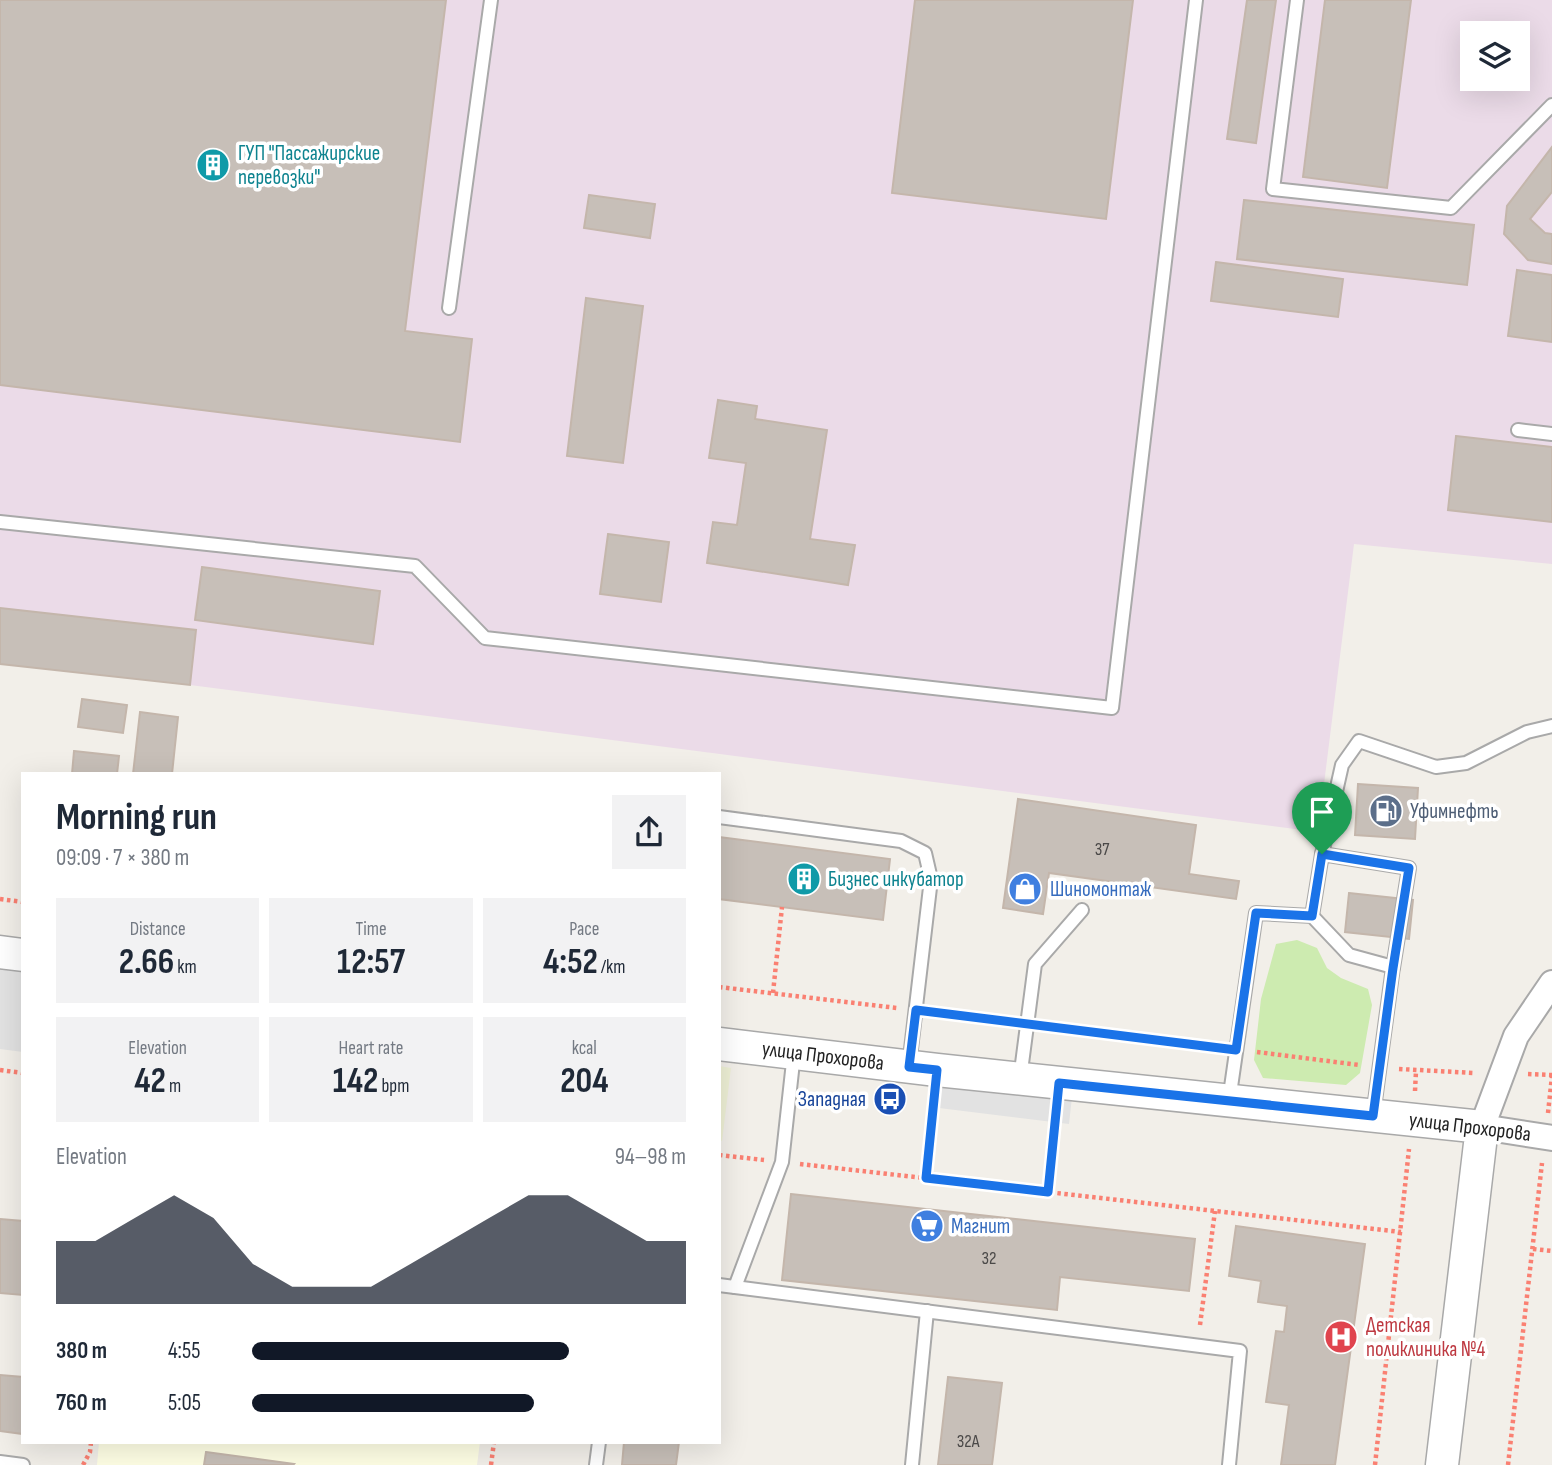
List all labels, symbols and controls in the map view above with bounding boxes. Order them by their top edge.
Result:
map controls [1460,21,1530,91]
button: layers [1460,21,1530,91]
place label: ГУП "Пассажирские перевозки" [238,141,380,190]
building icon: ГУП "Пассажирские перевозки" [194,146,232,184]
pin [1292,782,1352,854]
fuel station icon: Уфимнефть [1367,792,1405,830]
icon: arrive [1303,793,1341,831]
text: Morning run [56,795,217,840]
button: share [612,795,686,869]
place label: Уфимнефть [1410,799,1499,824]
house number: 37 [1095,839,1110,860]
text: 09:09 · 7 × 380 m [56,844,189,872]
building icon: Бизнес инкубатор [785,860,823,898]
place label: Бизнес инкубатор [828,867,964,892]
shop icon: Шиномонтаж [1006,870,1044,908]
place label: Шиномонтаж [1050,877,1152,902]
text: Distance [130,918,186,941]
text: Time [355,918,387,941]
text: Pace [569,918,599,941]
text: 2.66 [119,941,174,984]
text: 12:57 [337,941,405,984]
text: 4:52 [543,941,598,984]
text: km [174,956,197,979]
text: /km [598,956,626,979]
street label: улица Прохорова [761,1036,885,1076]
text: Elevation [128,1037,187,1060]
text: Heart rate [339,1037,403,1060]
text: kcal [572,1037,597,1060]
text: 42 [134,1060,166,1103]
text: 142 [333,1060,378,1103]
text: 204 [560,1060,608,1103]
text: m [166,1075,181,1098]
text: bpm [378,1075,409,1098]
bus stop icon: Западная [871,1080,909,1118]
place label: Западная [798,1087,866,1112]
street label: улица Прохорова [1408,1107,1532,1147]
text: Elevation [56,1143,127,1171]
text: 94–98 m [615,1143,686,1171]
supermarket icon: Магнит [908,1207,946,1245]
place label: Магнит [951,1214,1010,1239]
house number: 32 [982,1248,996,1269]
place label: Детская поликлиника №4 [1366,1313,1485,1362]
hospital icon: Детская поликлиника №4 [1322,1318,1360,1356]
text: 380 m [56,1337,107,1365]
text: 4:55 [168,1337,200,1365]
text: 760 m [56,1389,107,1417]
text: 5:05 [168,1389,201,1417]
house number: 32А [957,1431,980,1452]

